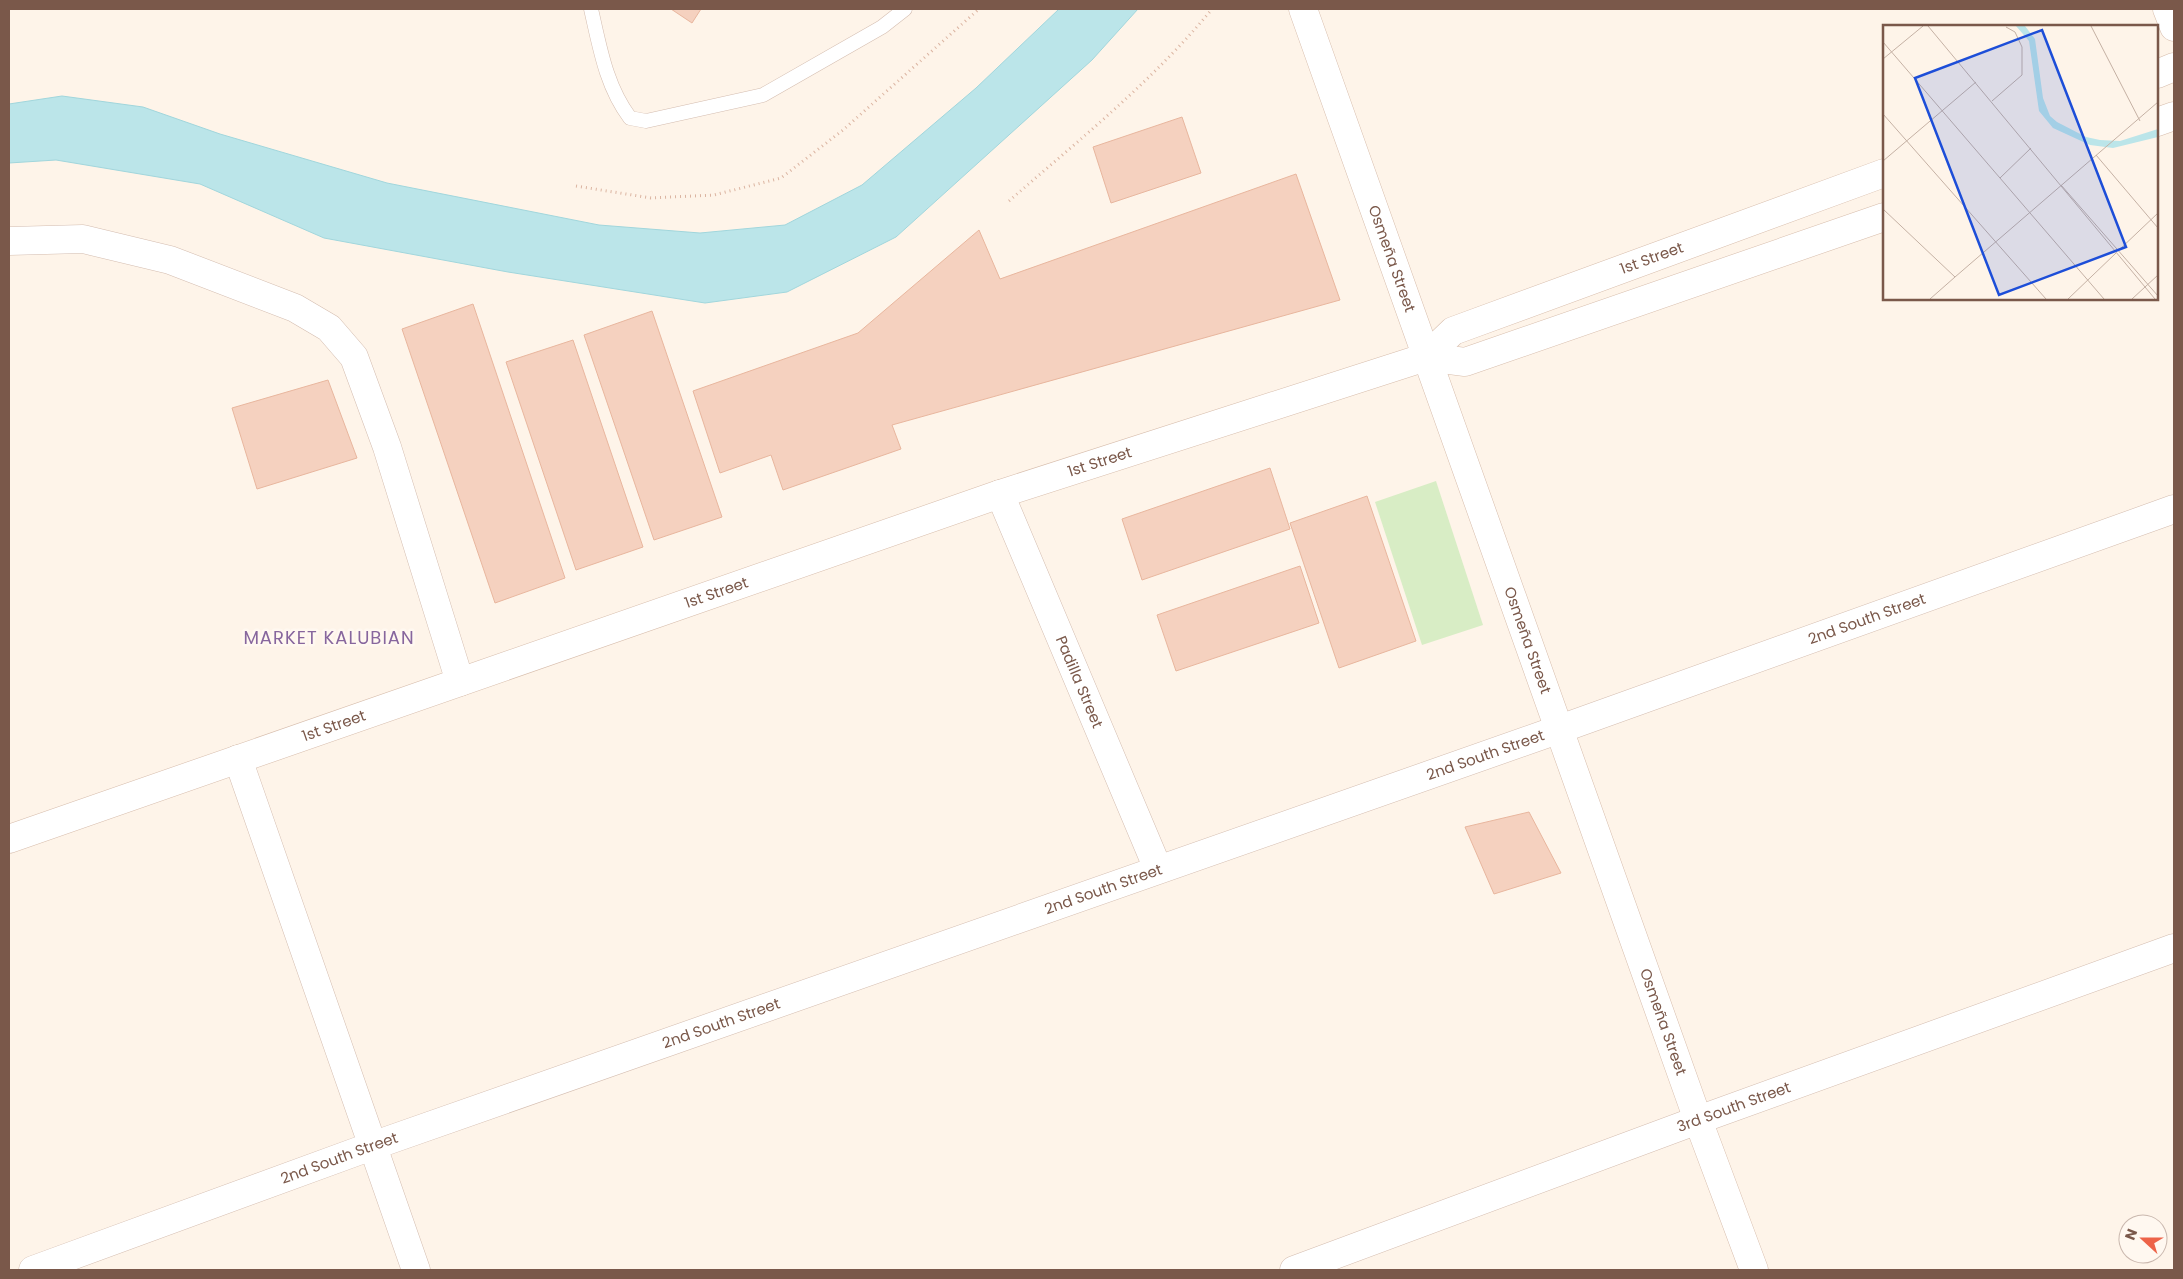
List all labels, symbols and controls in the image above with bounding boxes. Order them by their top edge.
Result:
inset map [1883,25,2158,300]
street label: Osmeña Street [1364,202,1421,315]
street label: 1st Street [1617,236,1686,279]
street label: 1st Street [1065,441,1134,482]
street label: 1st Street [682,571,751,613]
street label: Osmeña Street [1499,584,1557,696]
street label: 2nd South Street [1805,588,1928,649]
district label: MARKET KALUBIAN [243,625,415,650]
street label: Padilla Street [1051,632,1108,731]
street label: 1st Street [299,705,368,746]
street label: 2nd South Street [1424,724,1547,785]
street label: 2nd South Street [1041,858,1165,919]
street label: Osmeña Street [1635,965,1692,1078]
street label: 2nd South Street [659,993,783,1053]
street label: 3rd South Street [1674,1076,1793,1137]
street label: 2nd South Street [277,1127,401,1189]
north arrow [2118,1214,2168,1264]
text: N [2120,1226,2142,1243]

